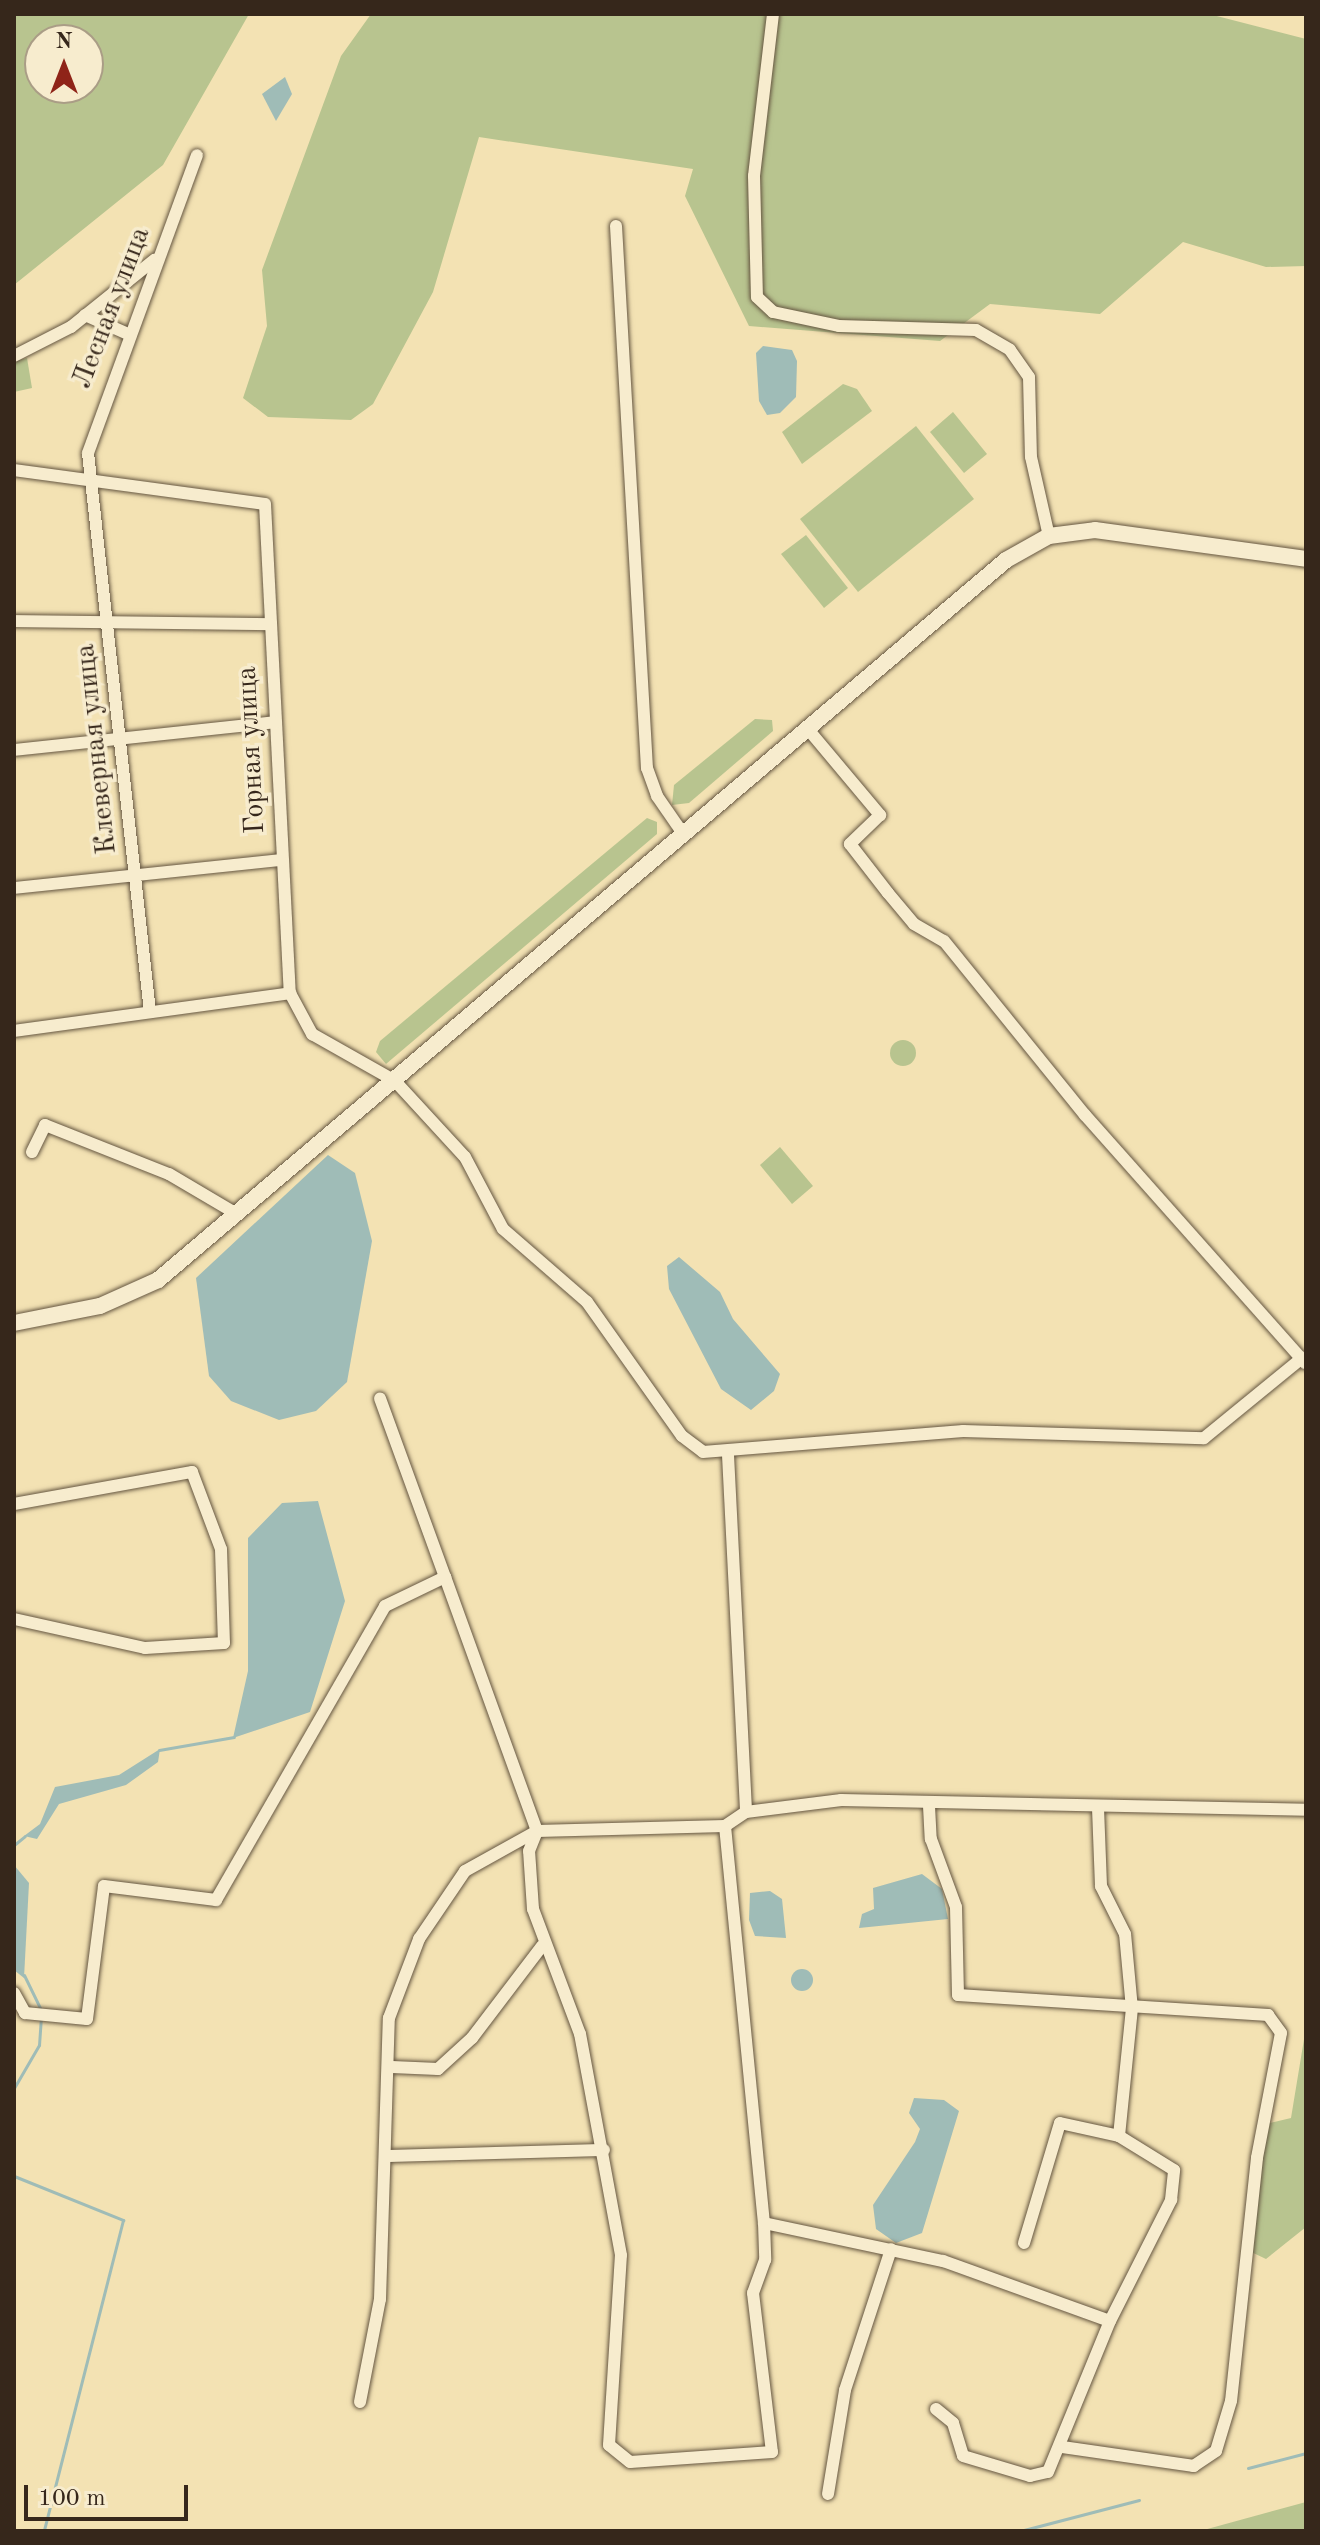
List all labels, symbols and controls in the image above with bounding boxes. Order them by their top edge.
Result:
north arrow [24,24,104,104]
text: N [56,31,72,53]
street label: Лесная улица [66,223,158,393]
street label: Клеверная улица [69,642,125,856]
street label: Горная улица [231,665,273,835]
scale bar [28,2469,192,2519]
text: 100 m [38,2487,106,2511]

